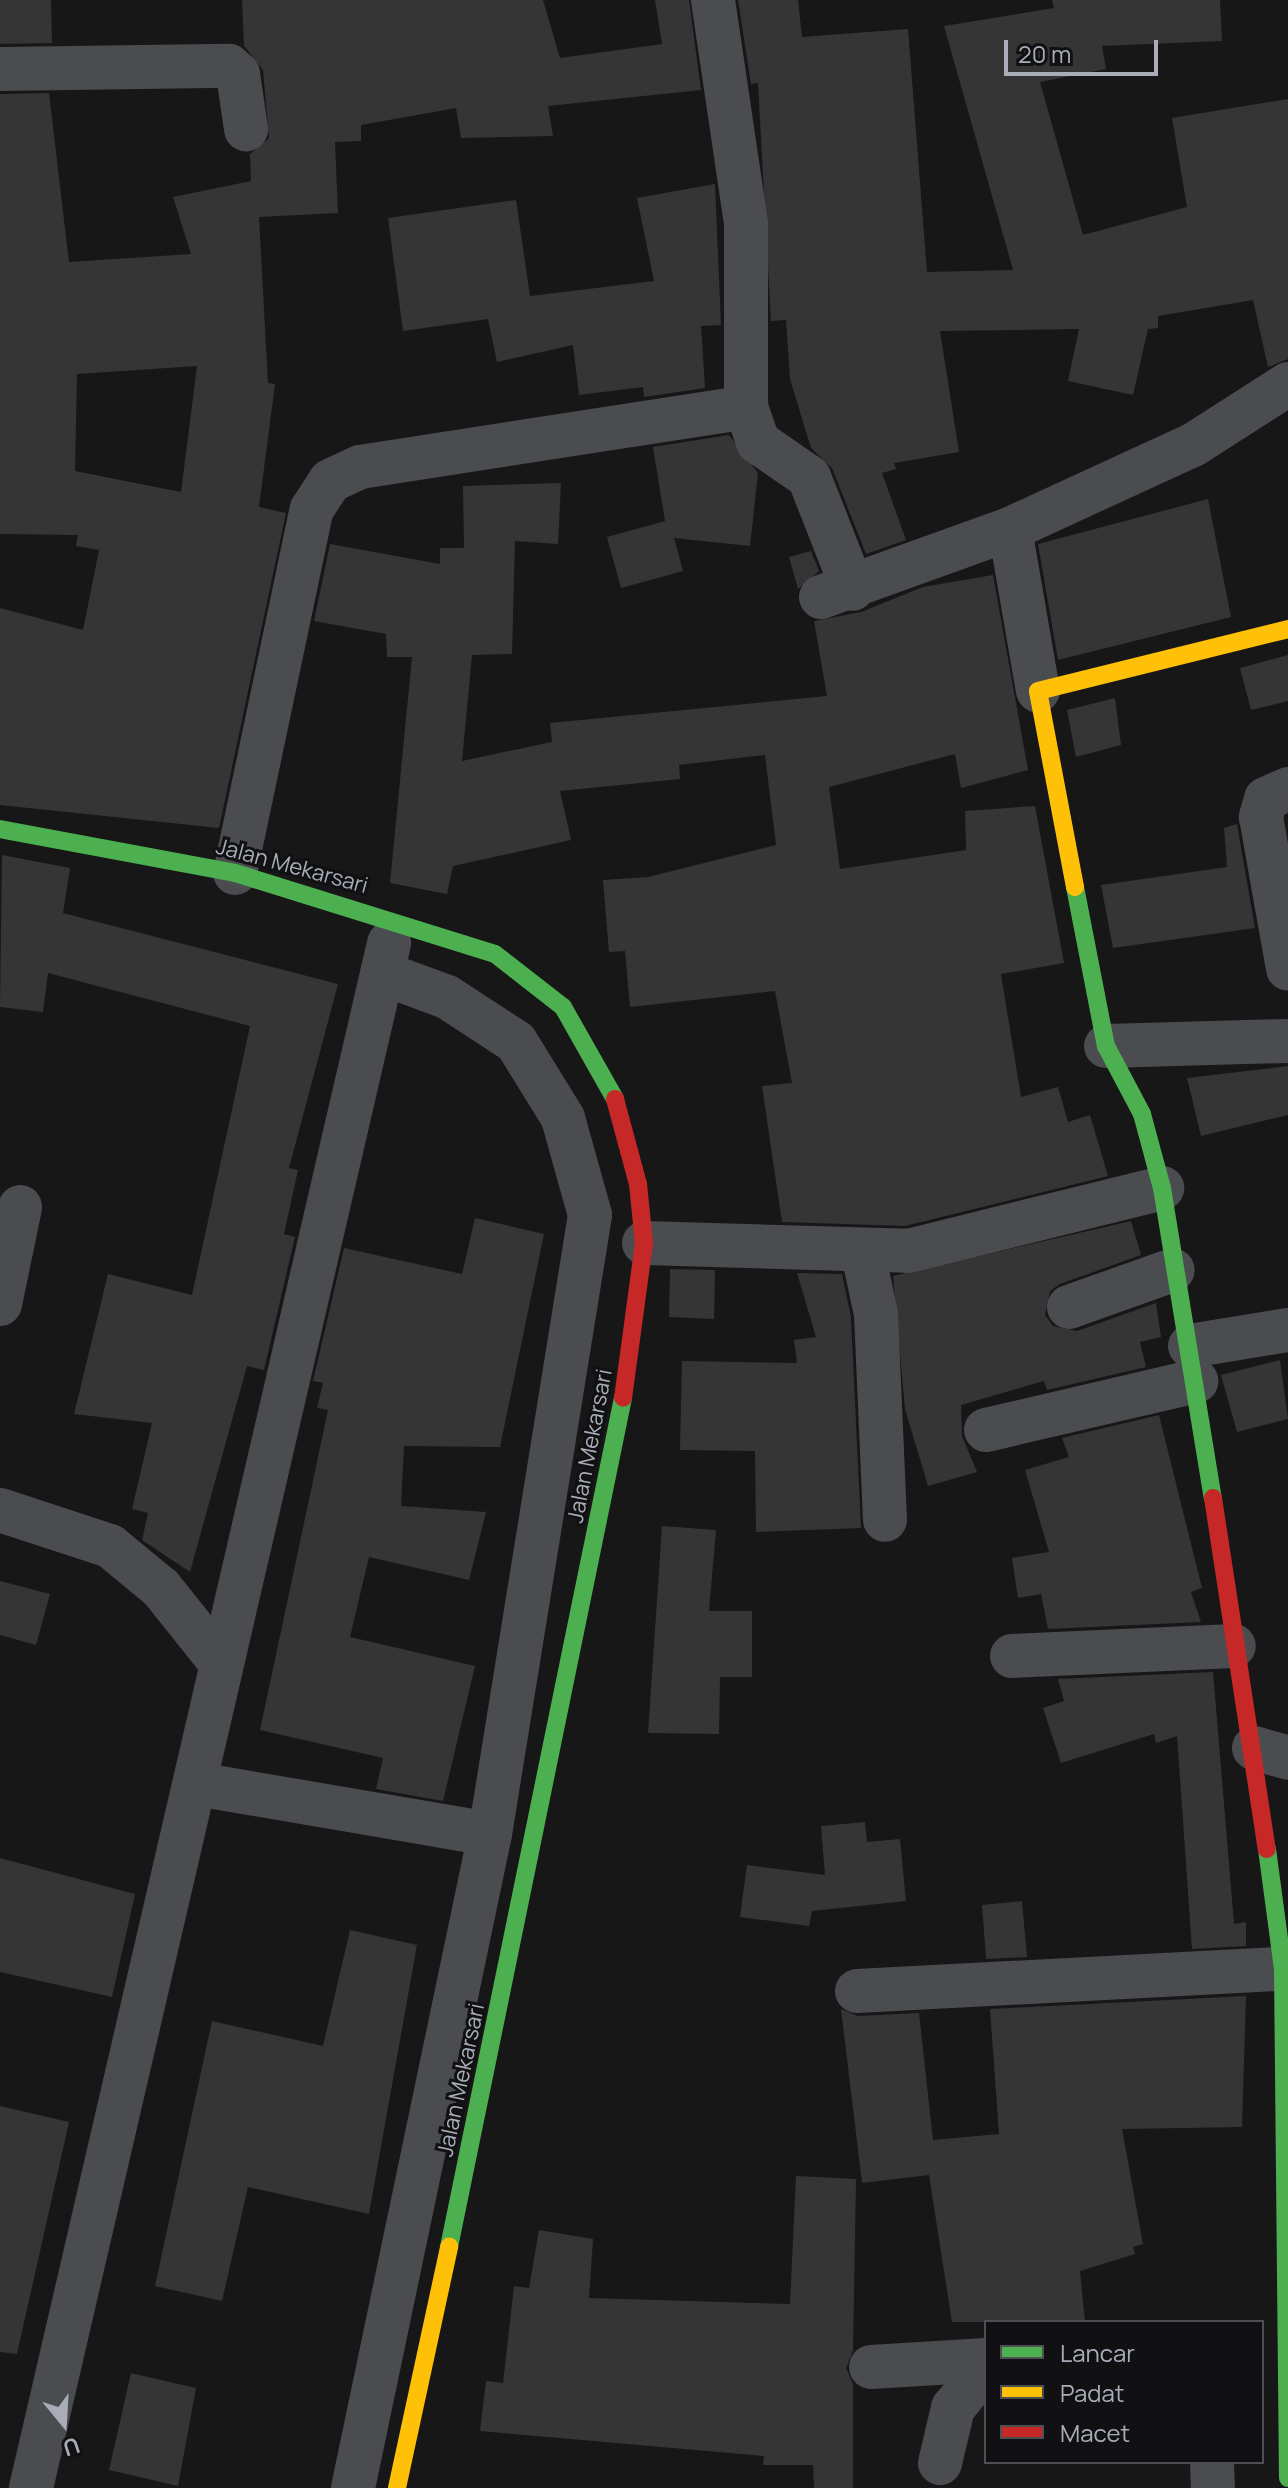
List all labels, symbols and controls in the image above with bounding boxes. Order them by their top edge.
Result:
scale bar [1008,24,1162,74]
text: 20 m [1018,37,1071,70]
street label: Jalan Mekarsari [213,833,371,899]
street label: Jalan Mekarsari [562,1367,618,1525]
street label: Jalan Mekarsari [432,2001,490,2159]
legend [984,2320,1264,2464]
text: Lancar [1060,2336,1135,2369]
text: Padat [1060,2376,1124,2409]
north arrow [24,2384,104,2464]
text: Macet [1060,2416,1130,2449]
text: U [59,2430,84,2464]

